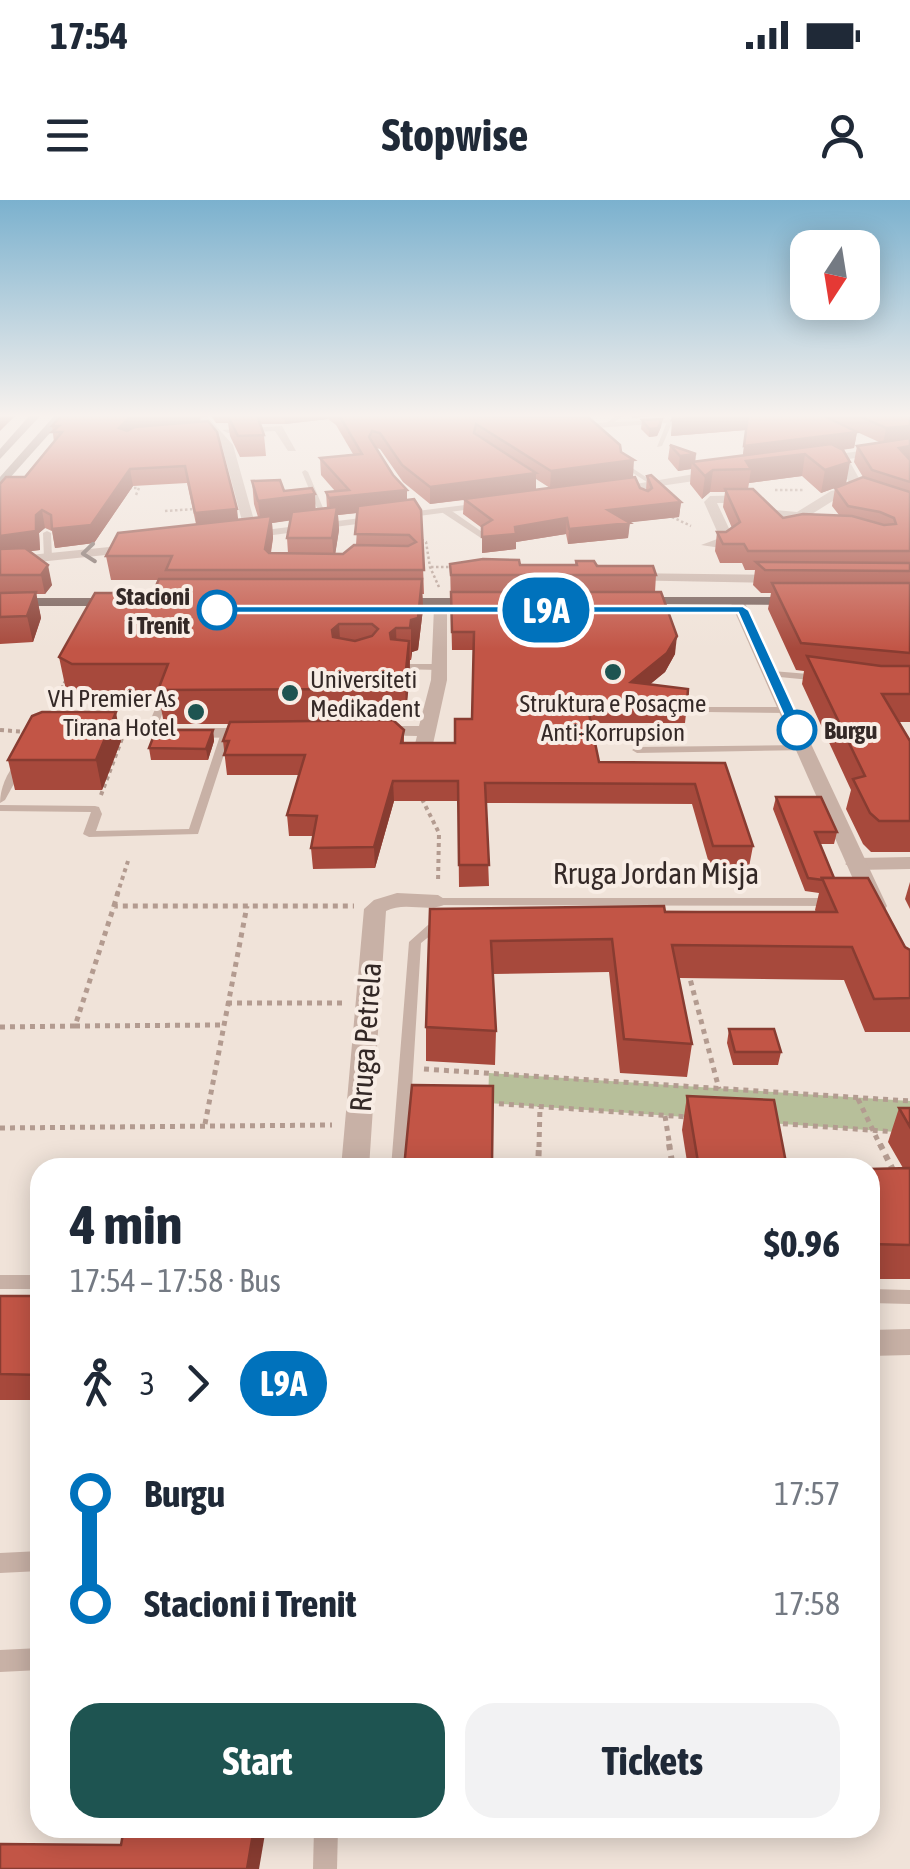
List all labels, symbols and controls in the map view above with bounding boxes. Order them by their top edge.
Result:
text: 17:54 [50,14,128,57]
icon: menu [40,108,95,163]
icon: person [815,108,870,163]
text: Stopwise [382,109,528,161]
north arrow [790,230,880,320]
map controls [790,230,880,320]
one-way arrow [81,542,97,563]
line badge: L9A [488,578,604,642]
place label: Stacioni i Trenit [116,582,191,639]
text: L9A [522,590,570,630]
marker: Stacioni i Trenit [198,591,236,629]
marker: Struktura e Posaçme Anti-Korrupsion [602,661,624,683]
place label: Universiteti Medikadent [310,665,421,722]
marker: Universiteti Medikadent [279,682,301,704]
place label: VH Premier As Tirana Hotel [48,684,176,741]
place label: Struktura e Posaçme Anti-Korrupsion [520,689,706,746]
marker: VH Premier As Tirana Hotel [185,701,207,723]
marker: Burgu [778,711,816,749]
place label: Burgu [824,716,877,744]
street label: Rruga Jordan Misja [553,856,759,890]
street label: Rruga Petrela [343,961,387,1113]
text: 4 min [70,1193,182,1256]
text: $0.96 [764,1222,840,1265]
text: 17:54 – 17:58 · Bus [70,1262,281,1299]
icon: walk [70,1356,125,1411]
icon: forward [170,1356,225,1411]
text: L9A [260,1363,307,1403]
text: 3 [140,1365,155,1402]
text: Burgu [144,1472,225,1515]
text: 17:57 [774,1475,840,1512]
text: Stacioni i Trenit [144,1582,357,1625]
text: 17:58 [774,1585,840,1622]
button: Start [70,1703,445,1818]
button: Tickets [465,1703,840,1818]

